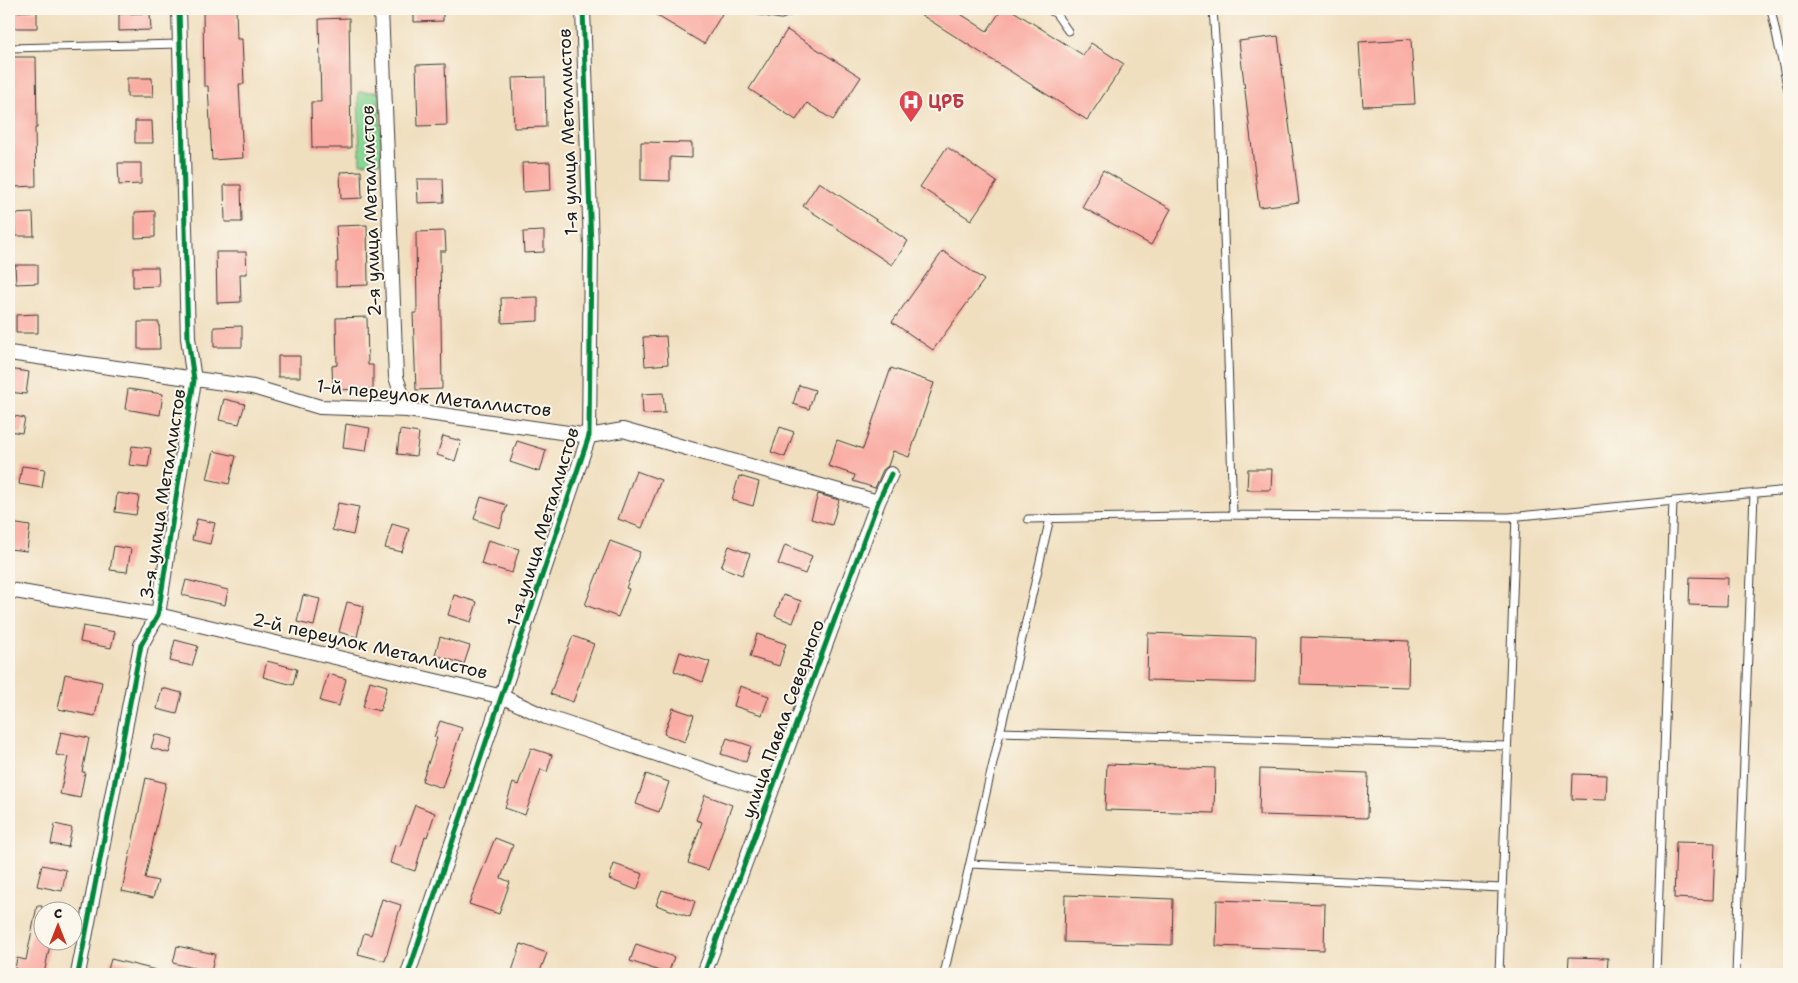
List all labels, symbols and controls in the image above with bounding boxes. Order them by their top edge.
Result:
street label: 1-я улица Металлистов [552,28,584,236]
hospital icon: ЦРБ [898,89,924,123]
place label: ЦРБ [928,90,964,114]
street label: 2-я улица Металлистов [355,105,387,317]
street label: 1-й переулок Металлистов [315,374,553,422]
street label: 3-я улица Металлистов [135,387,191,601]
street label: 1-я улица Металлистов [501,424,585,630]
street label: 2-й переулок Металлистов [250,607,490,685]
street label: улица Павла Северного [736,616,830,822]
north arrow [32,900,82,950]
text: С [54,904,62,922]

